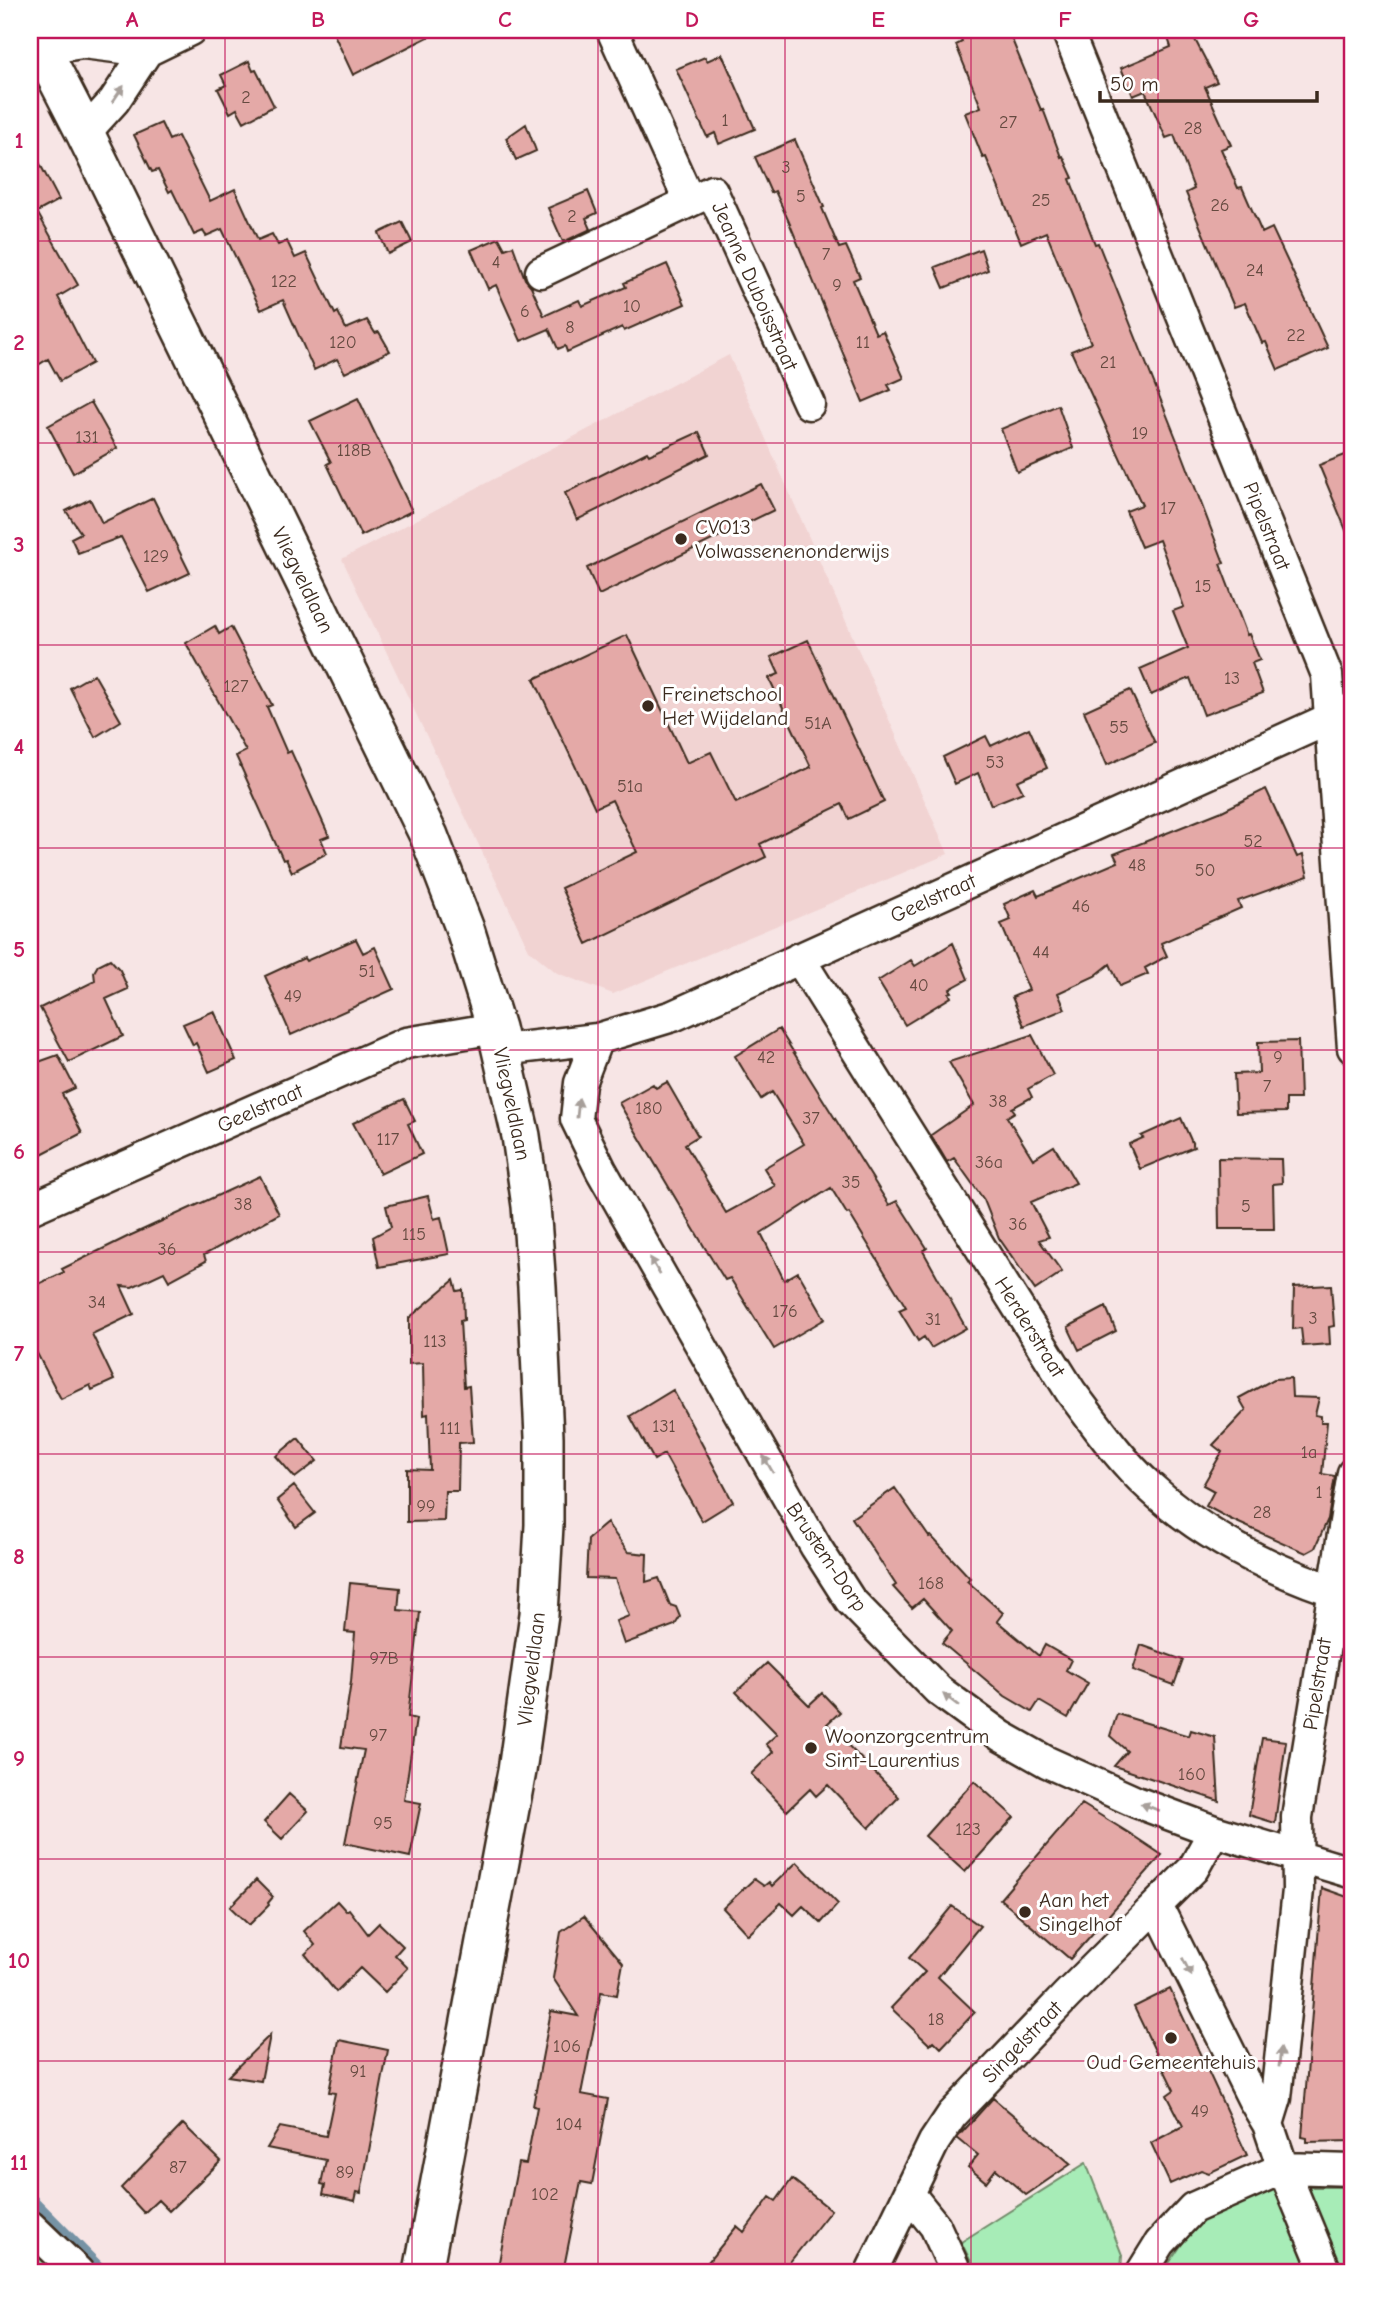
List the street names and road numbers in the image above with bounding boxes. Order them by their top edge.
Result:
street label: Jeanne Duboisstraat [707,198,803,375]
street label: Pipelstraat [1238,478,1296,575]
street label: Vliegveldlaan [267,523,339,637]
street label: Geelstraat [887,868,980,927]
street label: Vliegveldlaan [488,1045,536,1163]
street label: Geelstraat [214,1078,307,1137]
street label: Herderstraat [990,1272,1071,1382]
street label: Brustem-Dorp [782,1498,872,1616]
street label: Vliegveldlaan [512,1611,550,1727]
street label: Pipelstraat [1298,1635,1336,1732]
street label: Singelstraat [977,1995,1068,2088]

